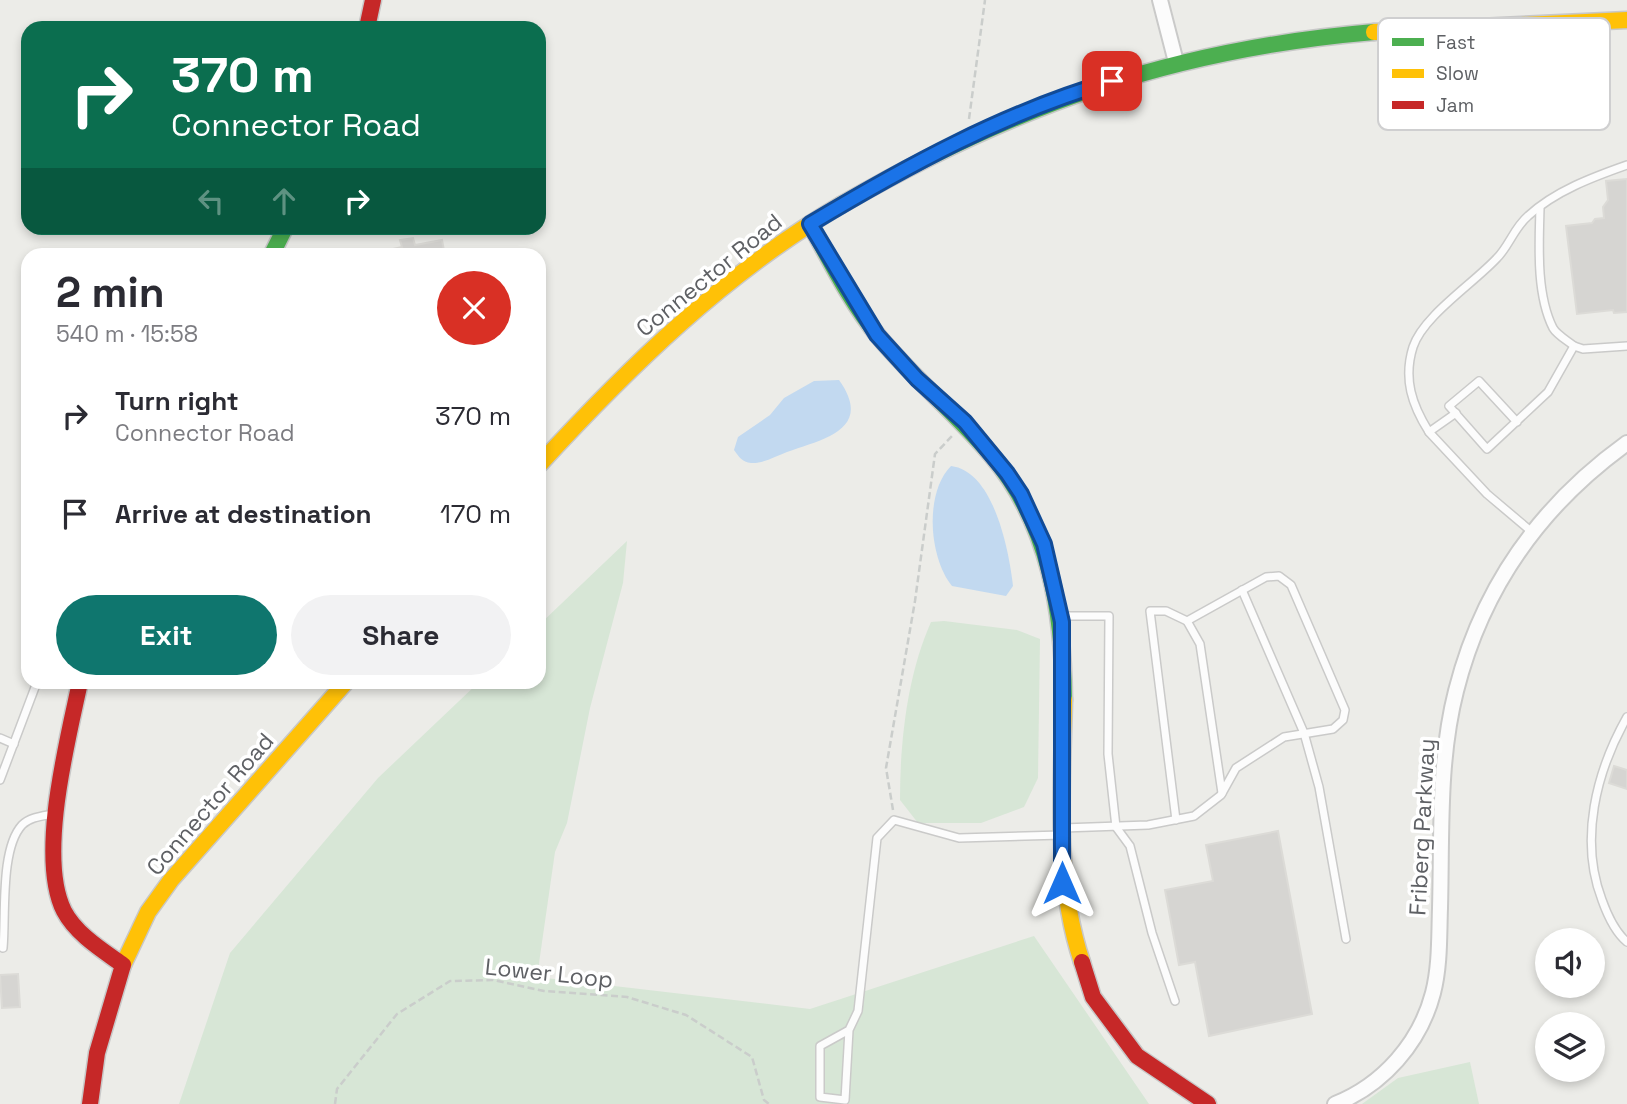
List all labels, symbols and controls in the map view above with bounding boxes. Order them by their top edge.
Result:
legend [1378,18,1610,130]
text: Fast [1436,30,1476,55]
text: 370 m [171,44,314,106]
icon: right [56,49,147,140]
pin [1082,51,1142,111]
text: Slow [1436,61,1479,86]
icon: arrive [1093,62,1131,100]
text: Jam [1436,93,1474,118]
text: Connector Road [171,105,421,145]
icon: left [192,182,230,220]
icon: ahead [265,182,303,220]
icon: right [338,182,376,220]
street label: Connector Road [630,207,788,343]
text: 2 min [56,266,165,319]
button: close [437,271,511,345]
text: 540 m · 15:58 [56,319,198,349]
text: Turn right [115,384,239,418]
icon: right [56,397,94,435]
text: 370 m [435,399,511,433]
text: Connector Road [115,418,295,448]
icon: arrive [56,495,94,533]
text: Arrive at destination [115,497,372,531]
text: 170 m [440,497,511,531]
button: Exit [56,595,277,675]
button: Share [291,595,511,675]
street label: Connector Road [140,726,280,882]
street label: Friberg Parkway [1402,738,1442,916]
position arrow [1025,846,1099,920]
map controls [1535,928,1605,1082]
button: sound [1535,928,1605,998]
street label: Lower Loop [483,951,615,995]
button: layers [1535,1012,1605,1082]

